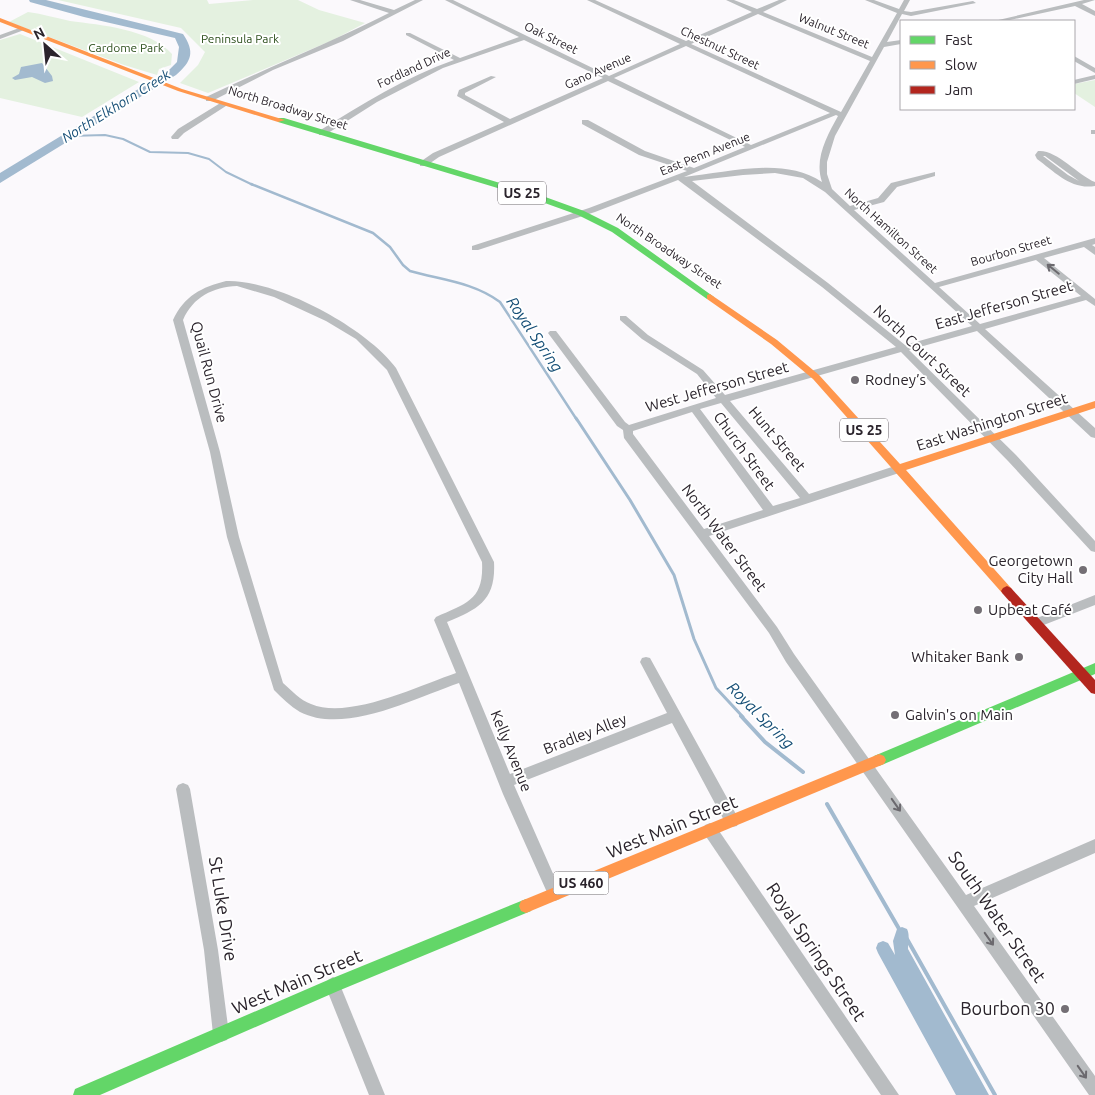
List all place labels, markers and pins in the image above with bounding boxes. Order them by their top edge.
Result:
place label: Rodney’s [865,371,926,388]
marker: Rodney’s [849,374,861,386]
place label: Georgetown City Hall [989,552,1073,586]
marker: Georgetown City Hall [1077,564,1089,576]
place label: Upbeat Café [988,601,1072,618]
marker: Upbeat Café [972,604,984,616]
place label: Whitaker Bank [911,648,1009,665]
marker: Whitaker Bank [1013,651,1025,663]
place label: Galvin's on Main [905,706,1013,723]
marker: Galvin's on Main [889,709,901,721]
place label: Bourbon 30 [960,998,1055,1018]
marker: Bourbon 30 [1059,1003,1071,1015]

